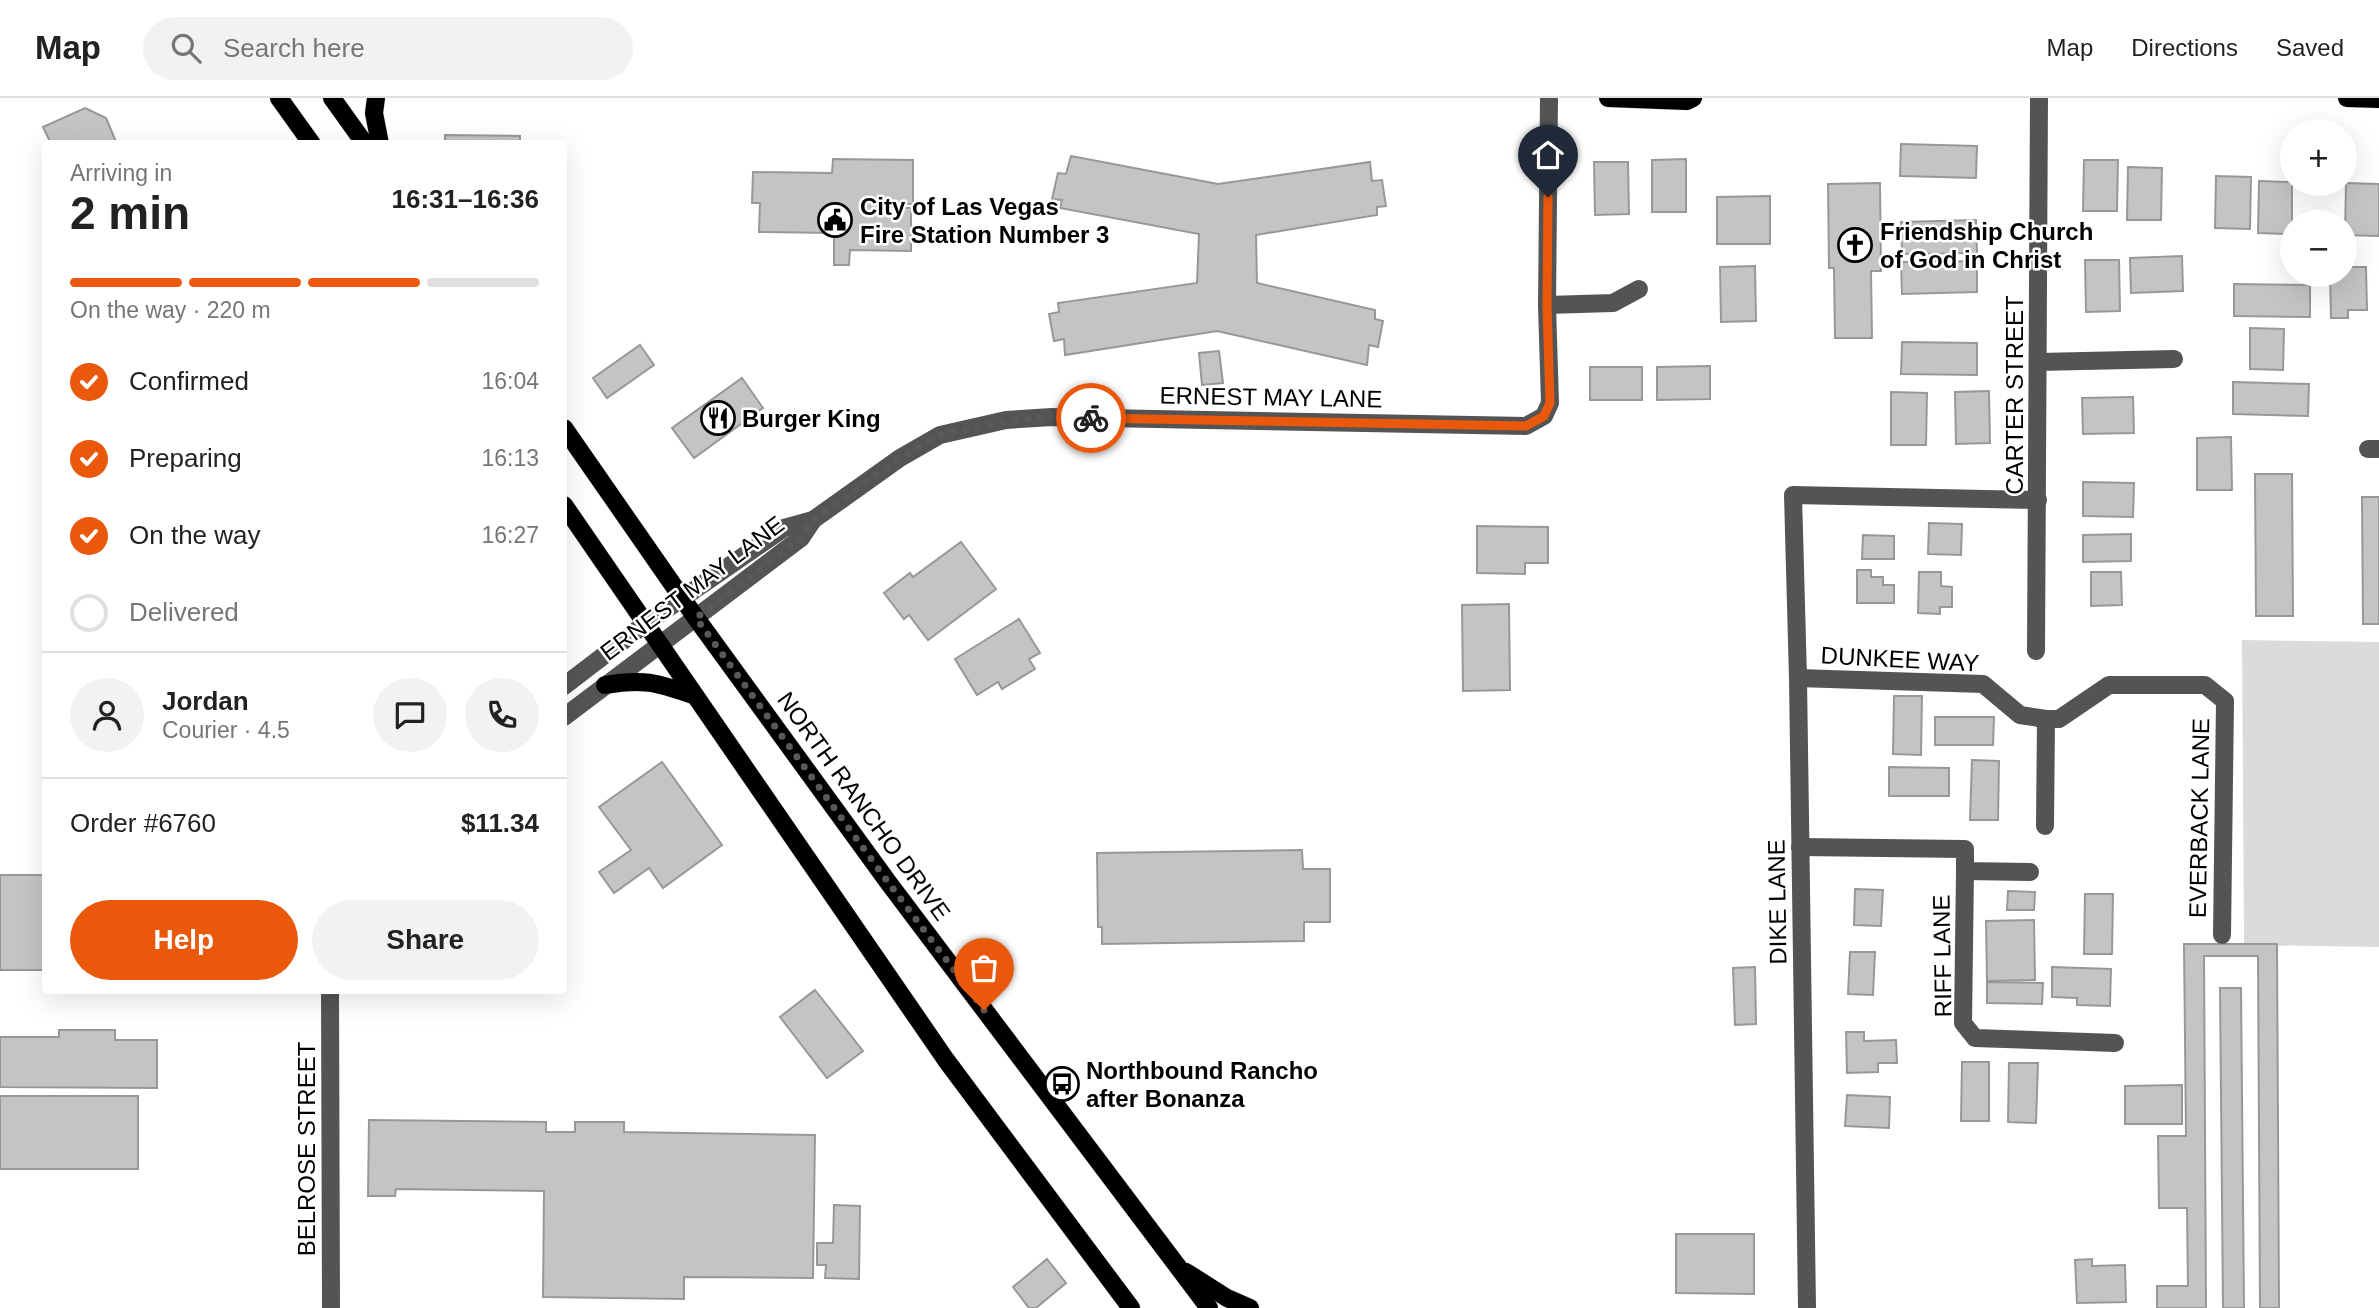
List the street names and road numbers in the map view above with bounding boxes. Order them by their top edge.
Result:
street label: CARTER STREET [2001,295,2028,495]
street label: ERNEST MAY LANE [1159,382,1383,412]
street label: ERNEST MAY LANE [595,510,789,666]
street label: DUNKEE WAY [1820,641,1980,677]
street label: NORTH RANCHO DRIVE [772,687,956,925]
street label: EVERBACK LANE [2184,718,2214,918]
street label: DIKE LANE [1762,839,1792,965]
street label: RIFF LANE [1927,894,1957,1018]
street label: BELROSE STREET [293,1041,320,1256]

